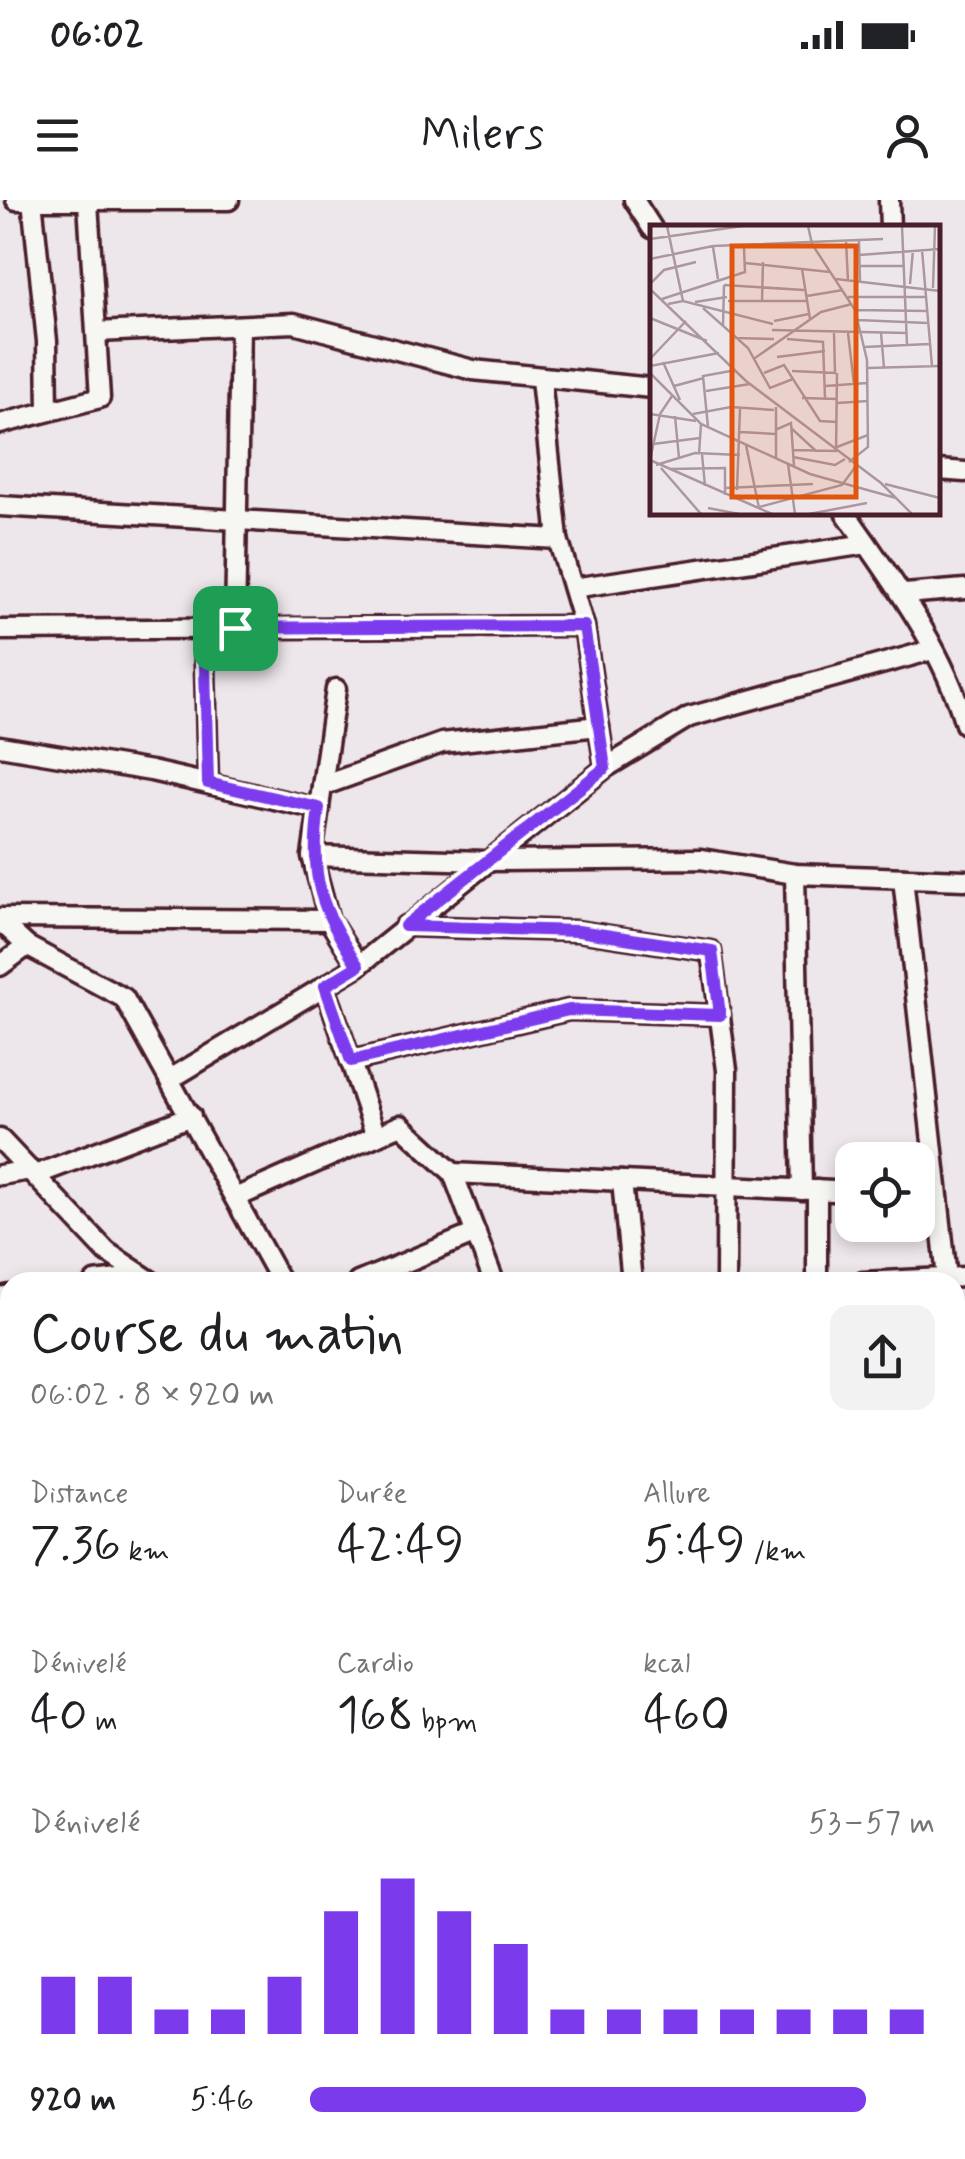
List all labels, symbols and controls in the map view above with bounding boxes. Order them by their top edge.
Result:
text: 06:02 [50,11,144,60]
text: Milers [421,106,544,165]
icon: menu [30,108,85,163]
icon: person [880,108,935,163]
inset map [650,225,940,515]
pin [193,586,278,671]
icon: arrive [208,601,263,656]
map controls [835,1142,935,1242]
button: locate [835,1142,935,1242]
text: Course du matin [30,1300,404,1372]
button: share [830,1305,935,1410]
text: 06:02 · 8 × 920 m [30,1374,274,1416]
text: Distance [30,1476,128,1513]
text: Durée [337,1476,407,1513]
text: Allure [643,1476,711,1513]
text: 7.36 [30,1513,121,1579]
text: 42:49 [337,1513,464,1579]
text: 5:49 [643,1513,746,1579]
text: km [121,1534,169,1571]
text: /km [746,1534,806,1571]
text: Dénivelé [30,1646,127,1683]
text: Cardio [337,1646,414,1683]
text: kcal [643,1646,690,1683]
text: 40 [30,1683,88,1749]
text: 168 [337,1683,414,1749]
text: 460 [643,1683,730,1749]
text: m [88,1704,118,1741]
text: bpm [414,1704,478,1741]
text: Dénivelé [30,1802,140,1844]
text: 53–57 m [808,1802,935,1844]
text: 920 m [30,2079,116,2121]
text: 5:46 [190,2079,254,2121]

